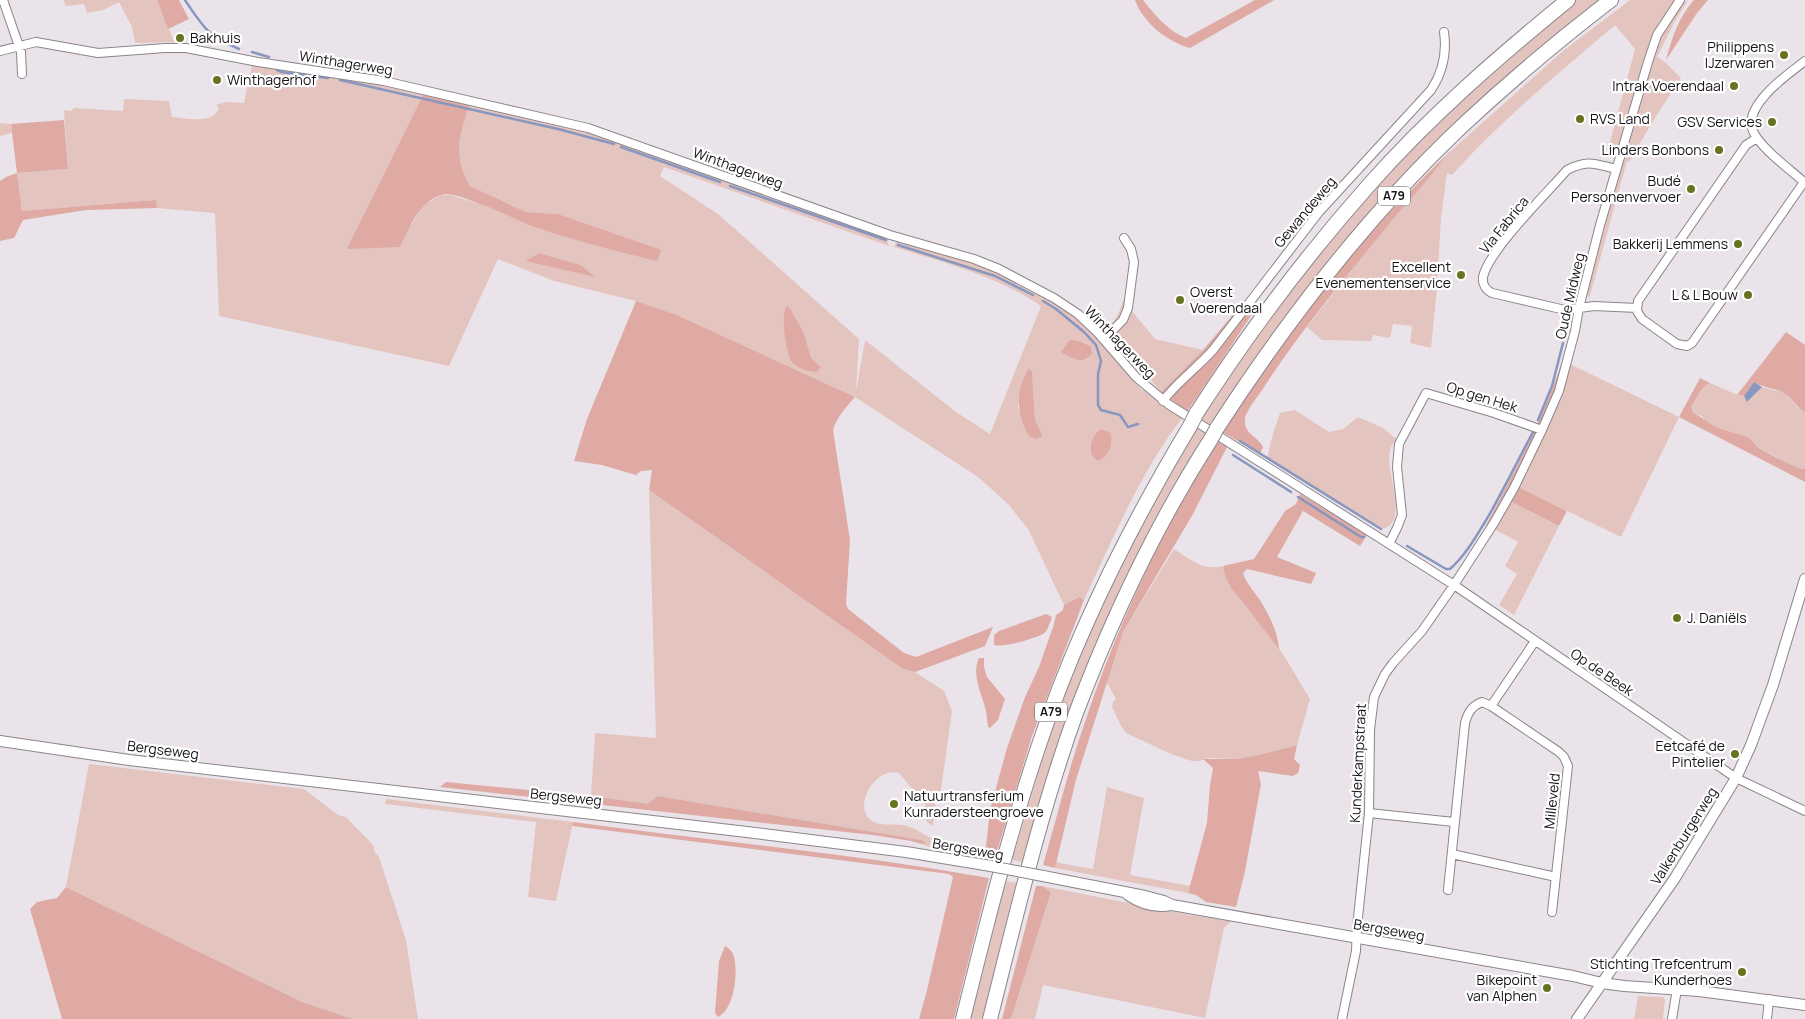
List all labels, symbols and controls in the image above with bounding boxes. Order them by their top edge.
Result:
place label: Bakhuis [190,28,241,47]
marker: Bakhuis [174,32,186,44]
place label: Philippens IJzerwaren [1705,37,1774,72]
street label: Winthagerweg [298,46,394,79]
marker: Philippens IJzerwaren [1778,49,1790,61]
place label: Winthagerhof [227,70,316,89]
marker: Winthagerhof [211,74,223,86]
place label: Intrak Voerendaal [1612,76,1724,95]
marker: Intrak Voerendaal [1728,80,1740,92]
place label: RVS Land [1590,109,1650,128]
place label: GSV Services [1677,112,1762,131]
marker: RVS Land [1574,113,1586,125]
marker: GSV Services [1766,116,1778,128]
place label: Linders Bonbons [1602,140,1709,159]
street label: Winthagerweg [690,142,786,193]
marker: Linders Bonbons [1713,144,1725,156]
place label: Budé Personenvervoer [1571,171,1681,206]
street label: Gewandeweg [1269,172,1340,251]
marker: Budé Personenvervoer [1685,183,1697,195]
road number: A79 [1378,187,1410,206]
street label: Via Fabrica [1475,192,1533,257]
place label: Bakkerij Lemmens [1613,234,1728,253]
marker: Bakkerij Lemmens [1732,238,1744,250]
street label: Oude Midweg [1550,251,1589,341]
place label: Excellent Evenementenservice [1316,257,1451,292]
marker: Excellent Evenementenservice [1455,269,1467,281]
place label: Overst Voerendaal [1190,282,1262,317]
place label: L & L Bouw [1672,285,1738,304]
marker: L & L Bouw [1742,289,1754,301]
marker: Overst Voerendaal [1174,294,1186,306]
street label: Winthagerweg [1081,301,1160,382]
street label: Op gen Hek [1444,377,1521,417]
place label: J. Daniëls [1687,608,1747,627]
marker: J. Daniëls [1671,612,1683,624]
street label: Op de Beek [1567,643,1638,700]
road number: A79 [1035,702,1067,722]
street label: Kunderkampstraat [1345,702,1370,823]
street label: Bergseweg [126,736,200,763]
place label: Eetcafé de Pintelier [1656,736,1725,771]
marker: Eetcafé de Pintelier [1729,748,1741,760]
street label: Milleveld [1539,772,1564,830]
street label: Bergseweg [529,783,603,810]
street label: Valkenburgerweg [1646,783,1721,888]
place label: Natuurtransferium Kunradersteengroeve [904,786,1044,821]
marker: Natuurtransferium Kunradersteengroeve [888,798,900,810]
street label: Bergseweg [931,833,1005,864]
street label: Bergseweg [1352,914,1426,945]
place label: Stichting Trefcentrum Kunderhoes [1590,954,1732,989]
marker: Stichting Trefcentrum Kunderhoes [1736,966,1748,978]
place label: Bikepoint van Alphen [1466,970,1537,1005]
marker: Bikepoint van Alphen [1541,982,1553,994]

